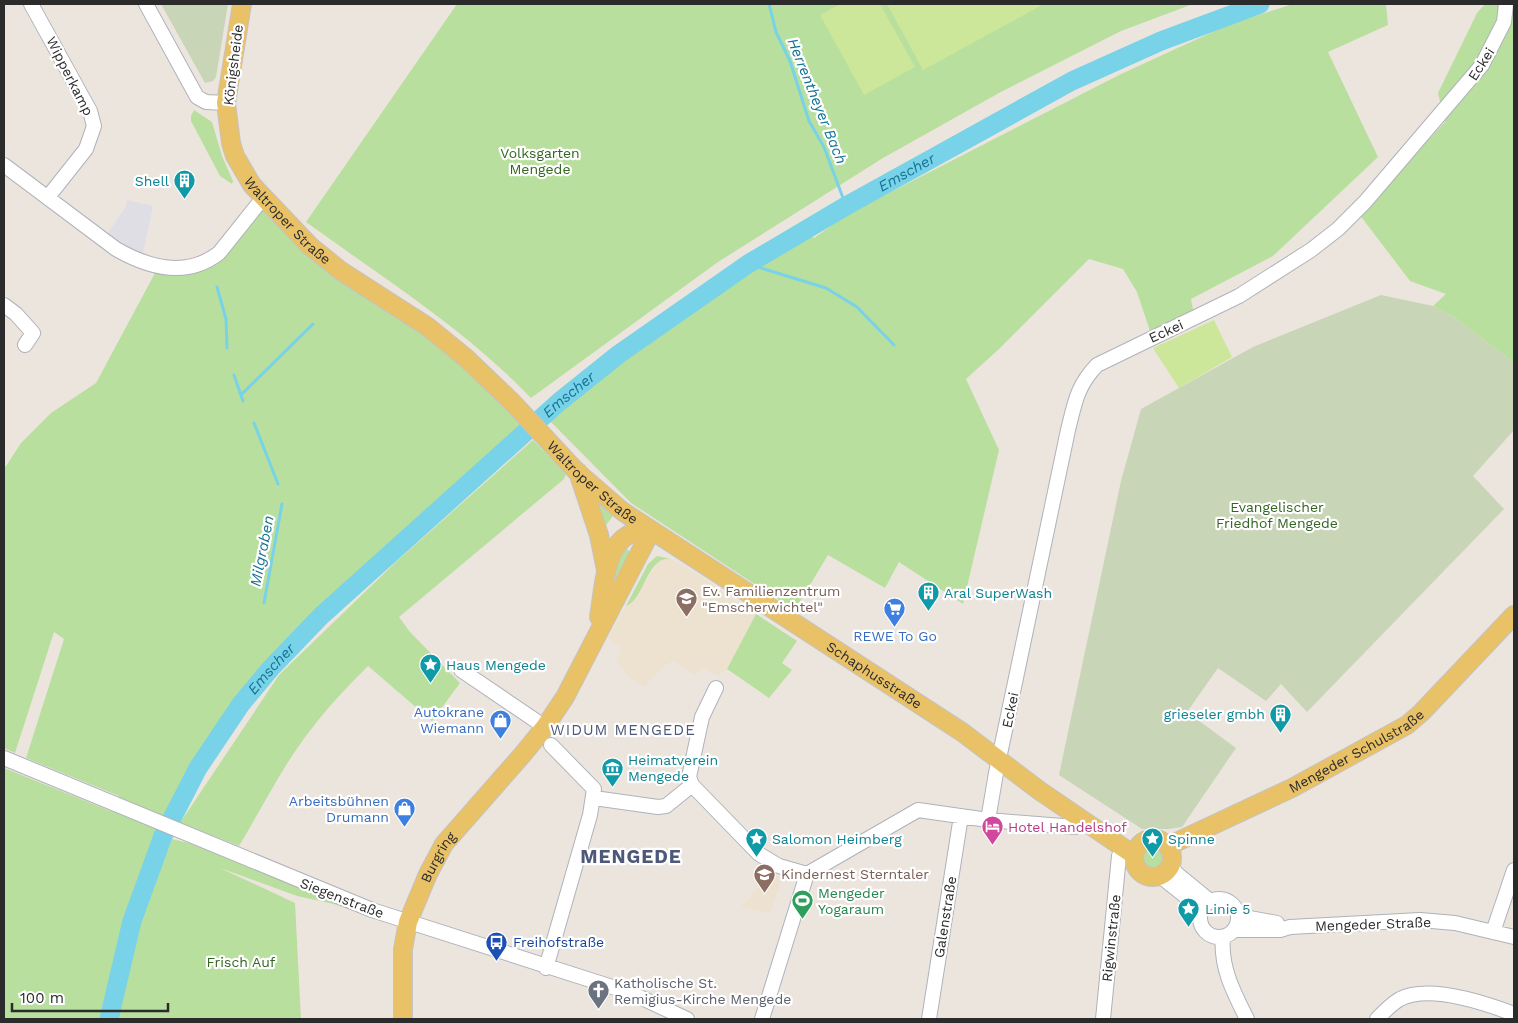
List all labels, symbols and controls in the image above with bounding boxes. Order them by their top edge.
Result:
street label: Königsheide [220,24,246,106]
street label: Wipperkamp [43,34,97,118]
water label: Herrentheyer Bach [784,35,850,167]
street label: Eckei [1464,45,1498,83]
park label: Volksgarten Mengede [500,145,580,177]
water label: Emscher [875,149,939,195]
building icon: Shell [173,169,197,200]
place label: Shell [135,173,170,189]
street label: Waltroper Straße [241,174,334,268]
street label: Eckei [1146,316,1186,346]
water label: Emscher [539,367,599,421]
street label: Waltroper Straße [544,437,641,527]
park label: Evangelischer Friedhof Mengede [1216,499,1338,531]
water label: Milgraben [246,514,278,588]
building icon: Aral SuperWash [916,581,940,612]
place label: Ev. Familienzentrum "Emscherwichtel" [702,583,840,615]
place label: Aral SuperWash [944,585,1052,601]
school or university icon: Ev. Familienzentrum "Emscherwichtel" [674,587,698,618]
supermarket icon: REWE To Go [883,596,907,627]
place label: REWE To Go [853,628,937,644]
street label: Schaphusstraße [824,638,925,712]
water label: Emscher [244,639,299,698]
place icon: Haus Mengede [418,653,442,684]
place label: Haus Mengede [446,657,546,673]
street label: Eckei [998,691,1022,729]
building icon: grieseler gmbh [1269,702,1293,733]
place label: Autokrane Wiemann [414,704,484,736]
place label: grieseler gmbh [1164,706,1265,722]
street label: Mengeder Schulstraße [1286,706,1427,796]
shop icon: Autokrane Wiemann [488,708,512,739]
district label: WIDUM MENGEDE [550,721,696,739]
place label: Heimatverein Mengede [628,752,718,784]
museum icon: Heimatverein Mengede [600,756,624,787]
place label: Arbeitsbühnen Drumann [289,793,389,825]
shop icon: Arbeitsbühnen Drumann [393,797,417,828]
hotel icon: Hotel Handelshof [980,815,1004,846]
place label: Hotel Handelshof [1008,819,1127,835]
place icon: Salomon Heimberg [744,827,768,858]
place icon: Spinne [1140,827,1164,858]
street label: Burgring [417,828,459,885]
place label: Salomon Heimberg [772,831,902,847]
place label: Spinne [1168,831,1215,847]
district label: MENGEDE [580,845,682,868]
school or university icon: Kindernest Sterntaler [753,862,777,893]
place label: Kindernest Sterntaler [781,866,929,882]
street label: Siegenstraße [298,875,386,921]
street label: Galenstraße [931,875,959,959]
place label: Mengeder Yogaraum [818,885,885,917]
sports icon: Mengeder Yogaraum [790,889,814,920]
street label: Rigwinstraße [1098,894,1124,982]
place icon: Linie 5 [1177,897,1201,928]
place label: Linie 5 [1205,901,1251,917]
street label: Mengeder Straße [1315,914,1431,934]
bus stop icon: Freihofstraße [485,930,509,961]
place label: Freihofstraße [513,934,604,950]
park label: Frisch Auf [207,954,276,970]
place label: Katholische St. Remigius-Kirche Mengede [614,975,791,1007]
church icon: Katholische St. Remigius-Kirche Mengede [586,979,610,1010]
scale bar [12,980,169,1012]
text: 100 m [20,989,64,1007]

